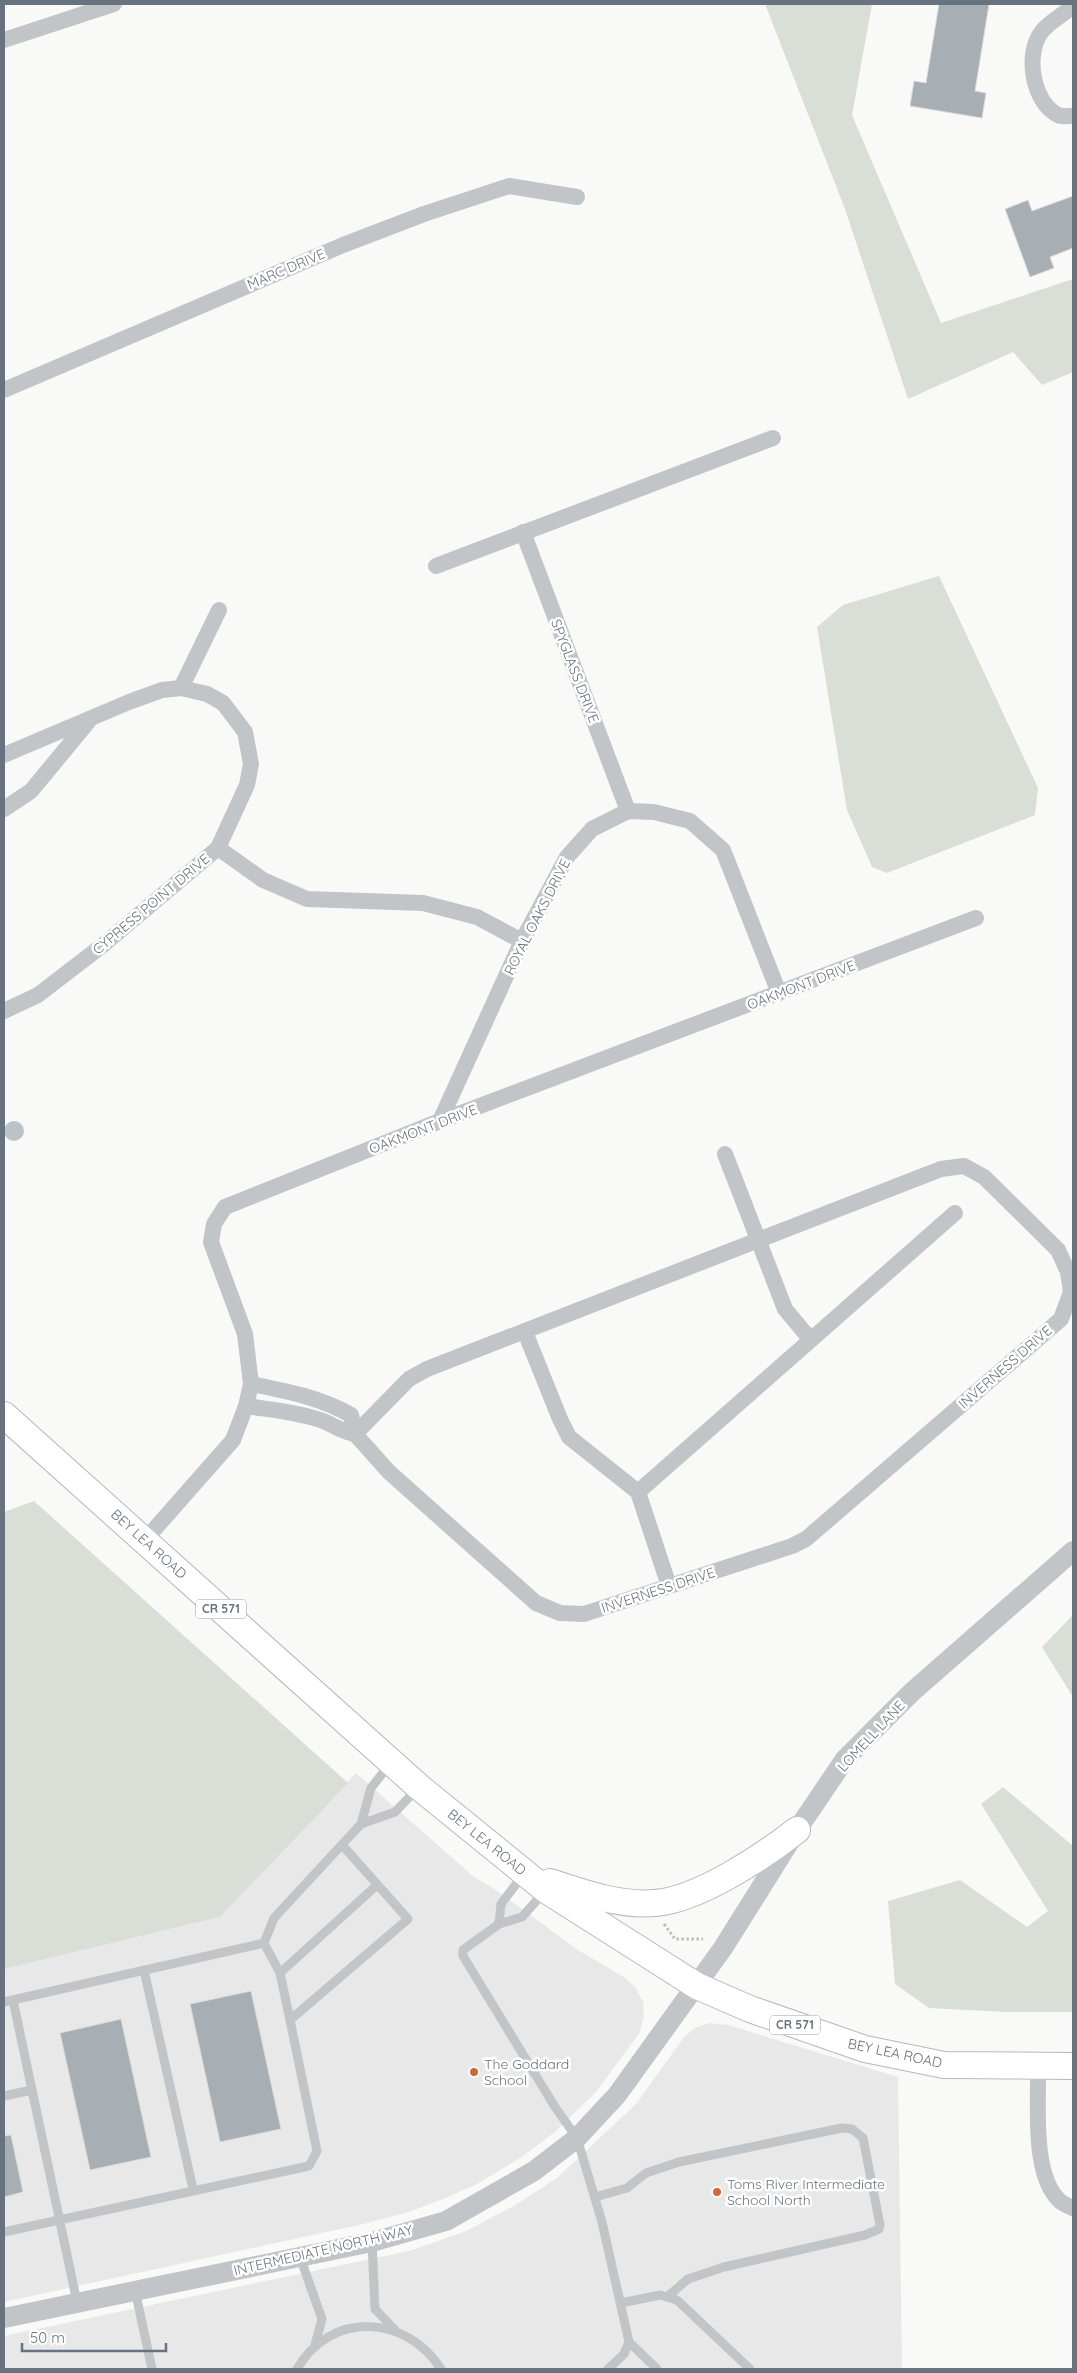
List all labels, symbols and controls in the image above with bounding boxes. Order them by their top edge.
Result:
street label: MARC DRIVE [244,244,328,294]
street label: SPYGLASS DRIVE [547,617,603,725]
street label: CYPRESS POINT DRIVE [89,850,213,958]
street label: ROYAL OAKS DRIVE [500,856,574,978]
street label: OAKMONT DRIVE [744,956,858,1014]
street label: OAKMONT DRIVE [366,1100,480,1158]
street label: INVERNESS DRIVE [954,1321,1056,1413]
street label: BEY LEA ROAD [107,1505,191,1583]
street label: INVERNESS DRIVE [599,1563,717,1617]
road number: CR 571 [196,1600,246,1618]
street label: LOMELL LANE [833,1697,909,1775]
street label: BEY LEA ROAD [444,1805,530,1879]
road number: CR 571 [770,2016,820,2034]
street label: BEY LEA ROAD [846,2034,944,2072]
place label: The Goddard School [484,2055,569,2089]
marker: The Goddard School [468,2066,480,2078]
place label: Toms River Intermediate School North [727,2175,885,2209]
marker: Toms River Intermediate School North [711,2186,723,2198]
street label: INTERMEDIATE NORTH WAY [232,2221,414,2279]
scale bar [22,2320,166,2352]
text: 50 m [30,2328,65,2347]

